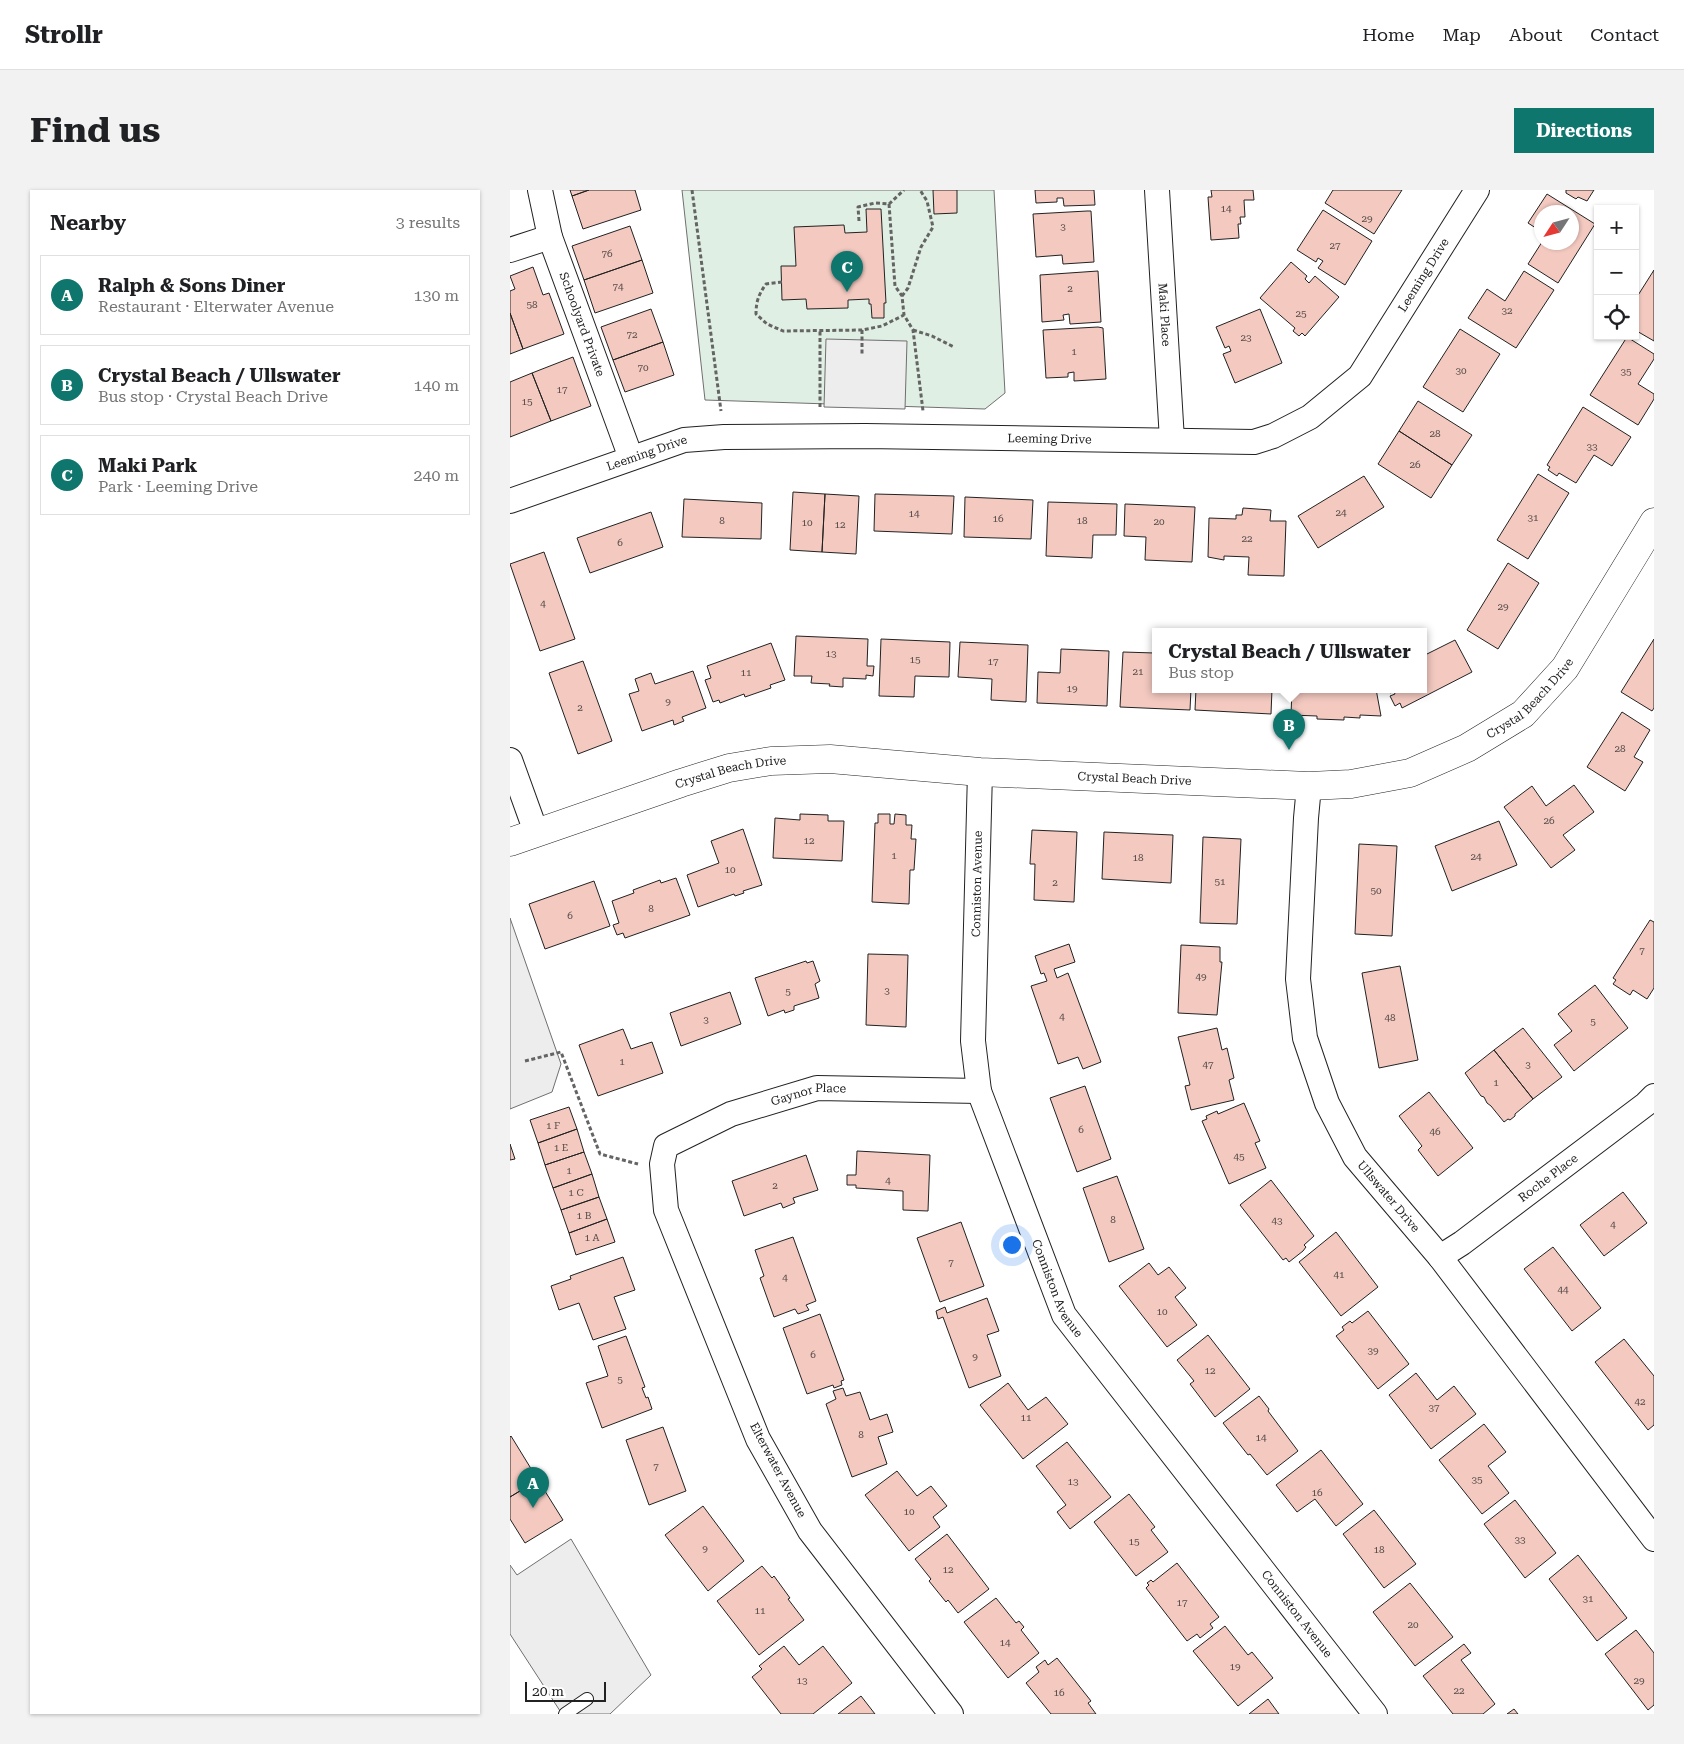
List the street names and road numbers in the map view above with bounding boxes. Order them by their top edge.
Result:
street label: Leeming Drive [1395,235,1452,315]
street label: Schoolyard Private [556,270,608,379]
street label: Maki Place [1156,283,1173,347]
street label: Leeming Drive [1007,431,1092,447]
street label: Leeming Drive [605,432,689,474]
street label: Crystal Beach Drive [1484,655,1577,742]
street label: Crystal Beach Drive [673,753,787,792]
street label: Crystal Beach Drive [1077,769,1192,788]
street label: Conniston Avenue [969,830,985,937]
street label: Gaynor Place [769,1081,847,1109]
street label: Roche Place [1516,1151,1581,1205]
street label: Ullswater Drive [1354,1158,1423,1235]
street label: Conniston Avenue [1029,1237,1086,1340]
street label: Elterwater Avenue [747,1420,809,1520]
street label: Conniston Avenue [1259,1568,1336,1661]

